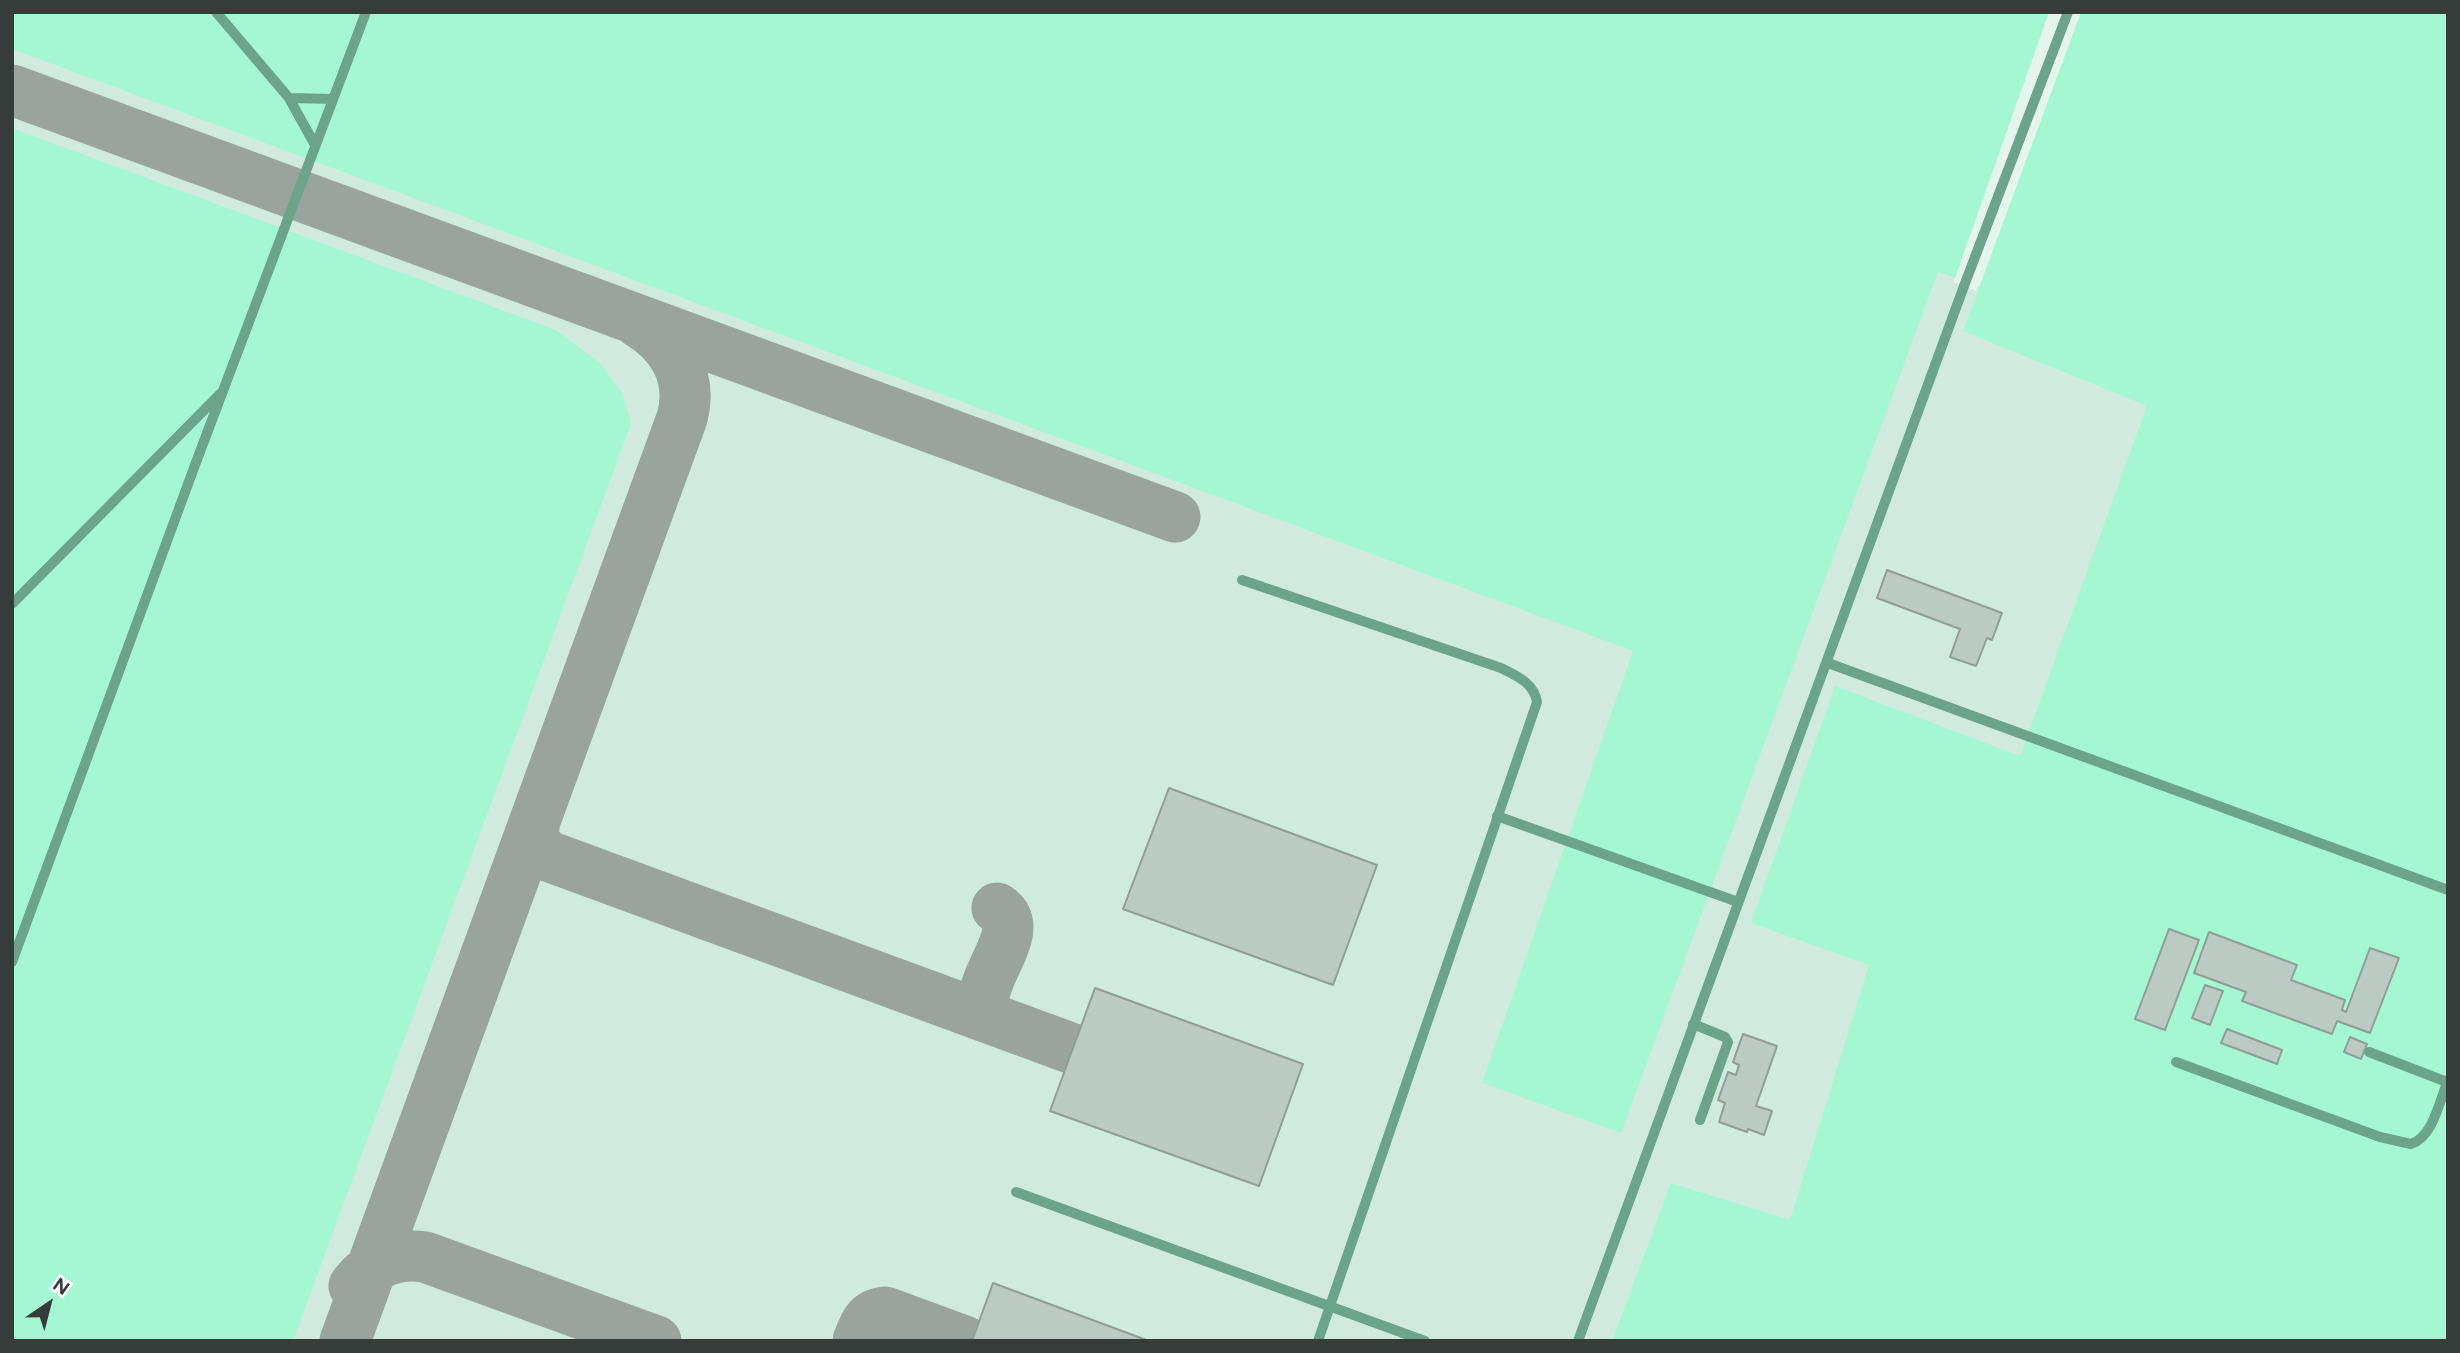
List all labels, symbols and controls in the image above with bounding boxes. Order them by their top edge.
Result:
north arrow [14,1269,84,1339]
text: N [49,1273,74,1300]

